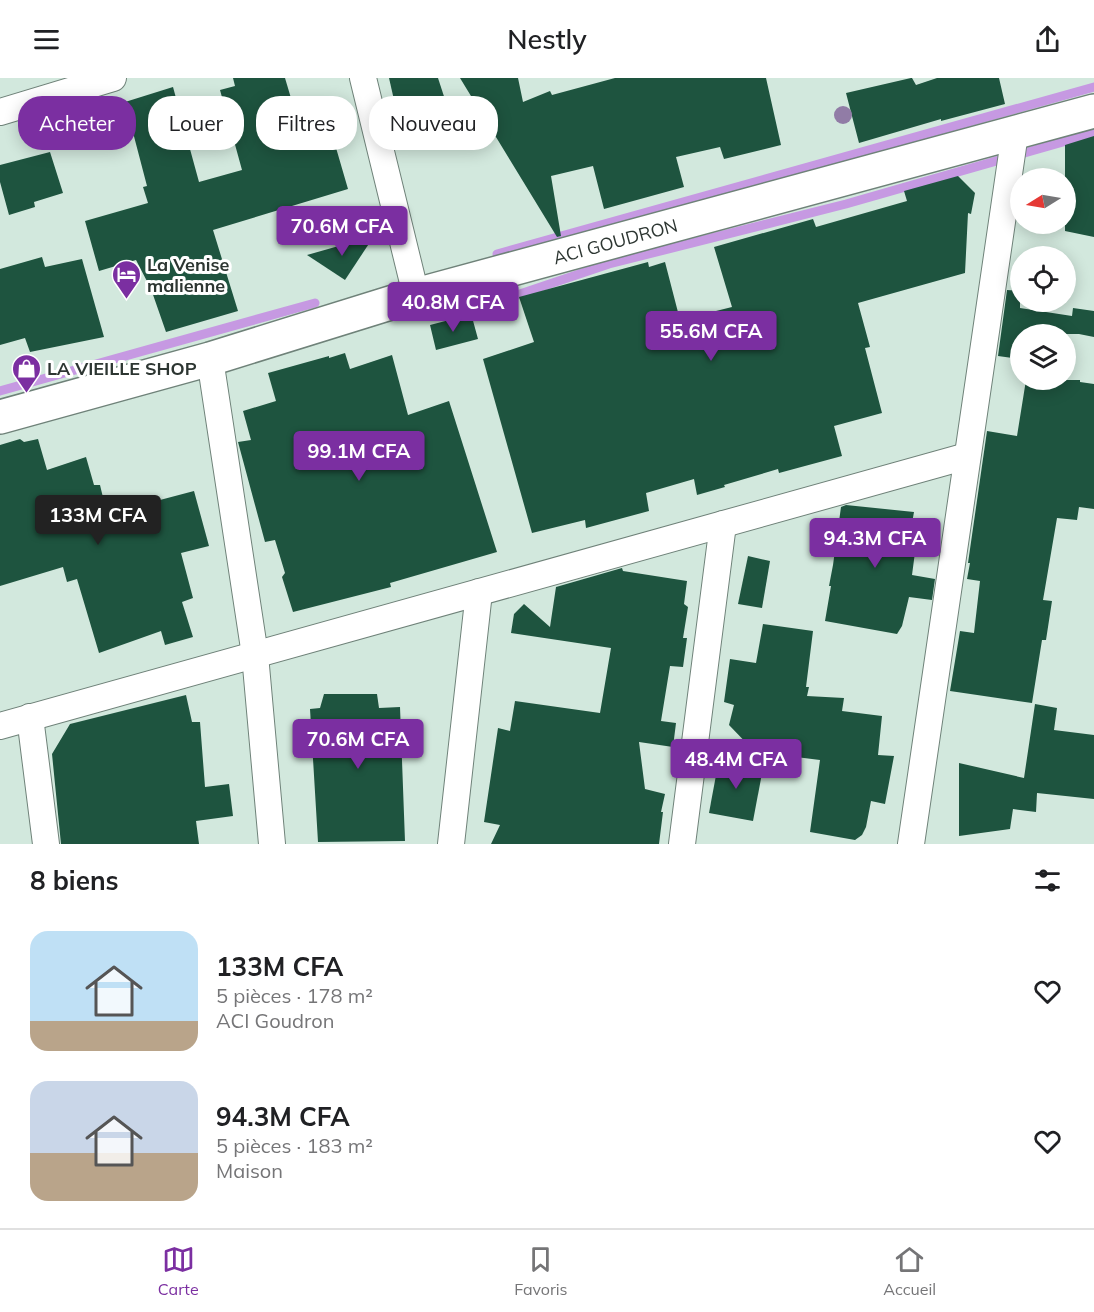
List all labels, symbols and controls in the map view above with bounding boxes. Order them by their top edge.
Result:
text: Nestly [507,22,587,56]
icon: menu [30,23,63,56]
icon: share [1031,23,1064,56]
chip: Acheter [18,96,136,150]
chip: Louer [148,96,244,150]
chip: Filtres [256,96,357,150]
chip: Nouveau [369,96,498,150]
north arrow [1010,168,1076,234]
map controls [1010,168,1076,390]
pin: 70.6M CFA [273,206,411,257]
text: 70.6M CFA [291,213,393,238]
street label: ACI GOUDRON [550,213,680,269]
button: locate [1010,246,1076,312]
place label: La Venise malienne [147,253,229,297]
hotel icon: La Venise malienne [110,258,142,300]
pin: 40.8M CFA [384,282,522,333]
text: 40.8M CFA [402,289,504,314]
pin: 55.6M CFA [642,311,780,362]
text: 55.6M CFA [660,318,762,343]
button: layers [1010,324,1076,390]
shop icon: LA VIEILLE SHOP [10,352,42,394]
place label: LA VIEILLE SHOP [47,357,197,380]
pin: 99.1M CFA [290,431,428,482]
text: 99.1M CFA [308,438,410,463]
pin: 133M CFA [36,495,160,546]
text: 133M CFA [49,502,147,527]
pin: 94.3M CFA [806,518,944,569]
text: 94.3M CFA [824,525,926,550]
pin: 70.6M CFA [289,719,427,770]
text: 70.6M CFA [307,726,409,751]
pin: 48.4M CFA [667,739,805,790]
text: 48.4M CFA [685,746,787,771]
text: 8 biens [30,864,119,897]
icon: filters [1031,864,1064,897]
text: 133M CFA [216,950,343,983]
icon: home [78,955,150,1027]
icon: heart [1031,975,1064,1008]
text: 5 pièces · 178 m² [216,983,373,1008]
text: ACI Goudron [216,1008,334,1033]
text: 94.3M CFA [216,1100,350,1133]
icon: home [78,1105,150,1177]
icon: heart [1031,1125,1064,1158]
text: 5 pièces · 183 m² [216,1133,373,1158]
text: Maison [216,1158,283,1183]
tab: Carte [158,1243,199,1299]
tab: Favoris [514,1243,568,1299]
tab: Accueil [883,1243,936,1299]

